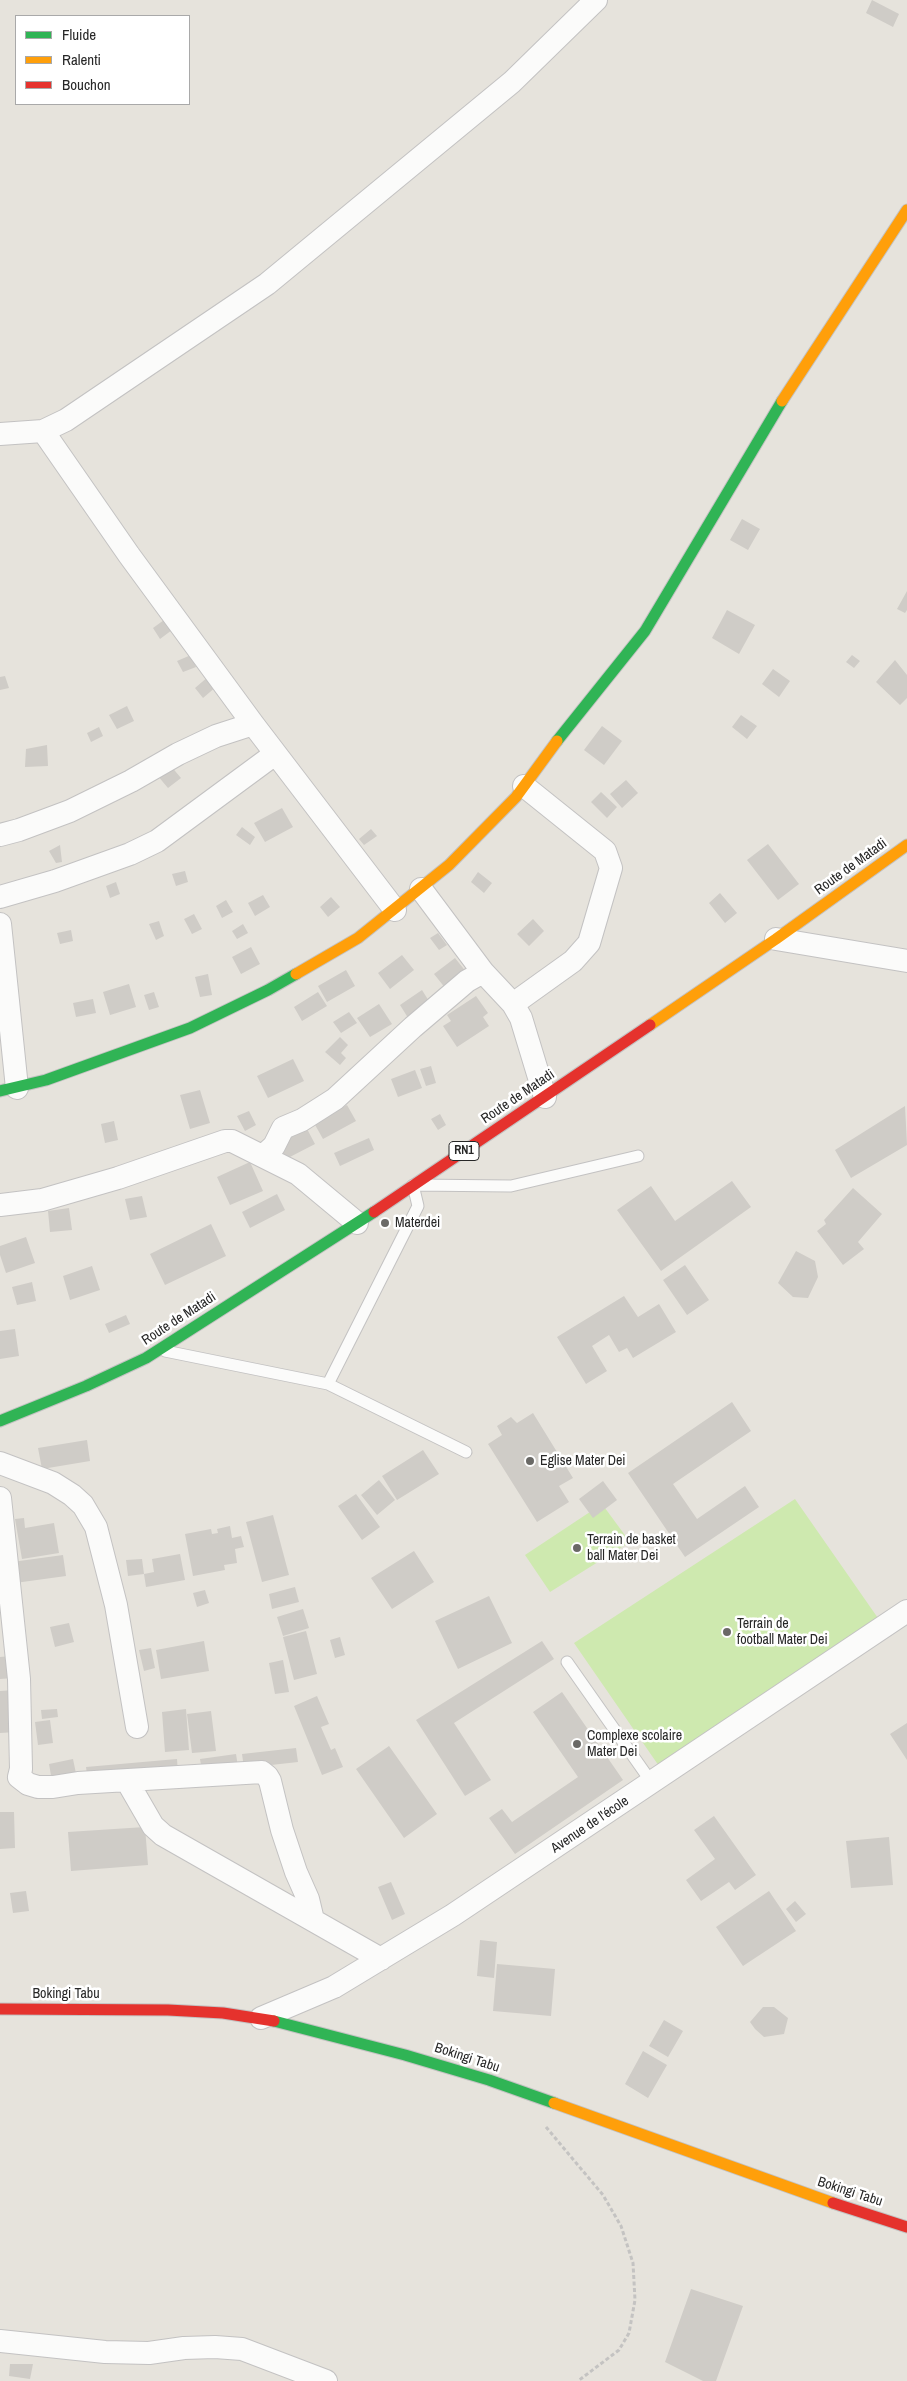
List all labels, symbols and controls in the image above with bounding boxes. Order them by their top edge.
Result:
legend [15,15,190,105]
text: Fluide [62,24,96,45]
text: Ralenti [62,49,101,70]
text: Bouchon [62,74,111,95]
street label: Route de Matadi [812,835,890,899]
street label: Route de Matadi [478,1066,558,1128]
road number: RN1 [449,1142,479,1160]
place label: Materdei [395,1215,440,1231]
marker: Materdei [379,1217,391,1229]
street label: Route de Matadi [139,1289,219,1349]
place label: Eglise Mater Dei [540,1453,625,1469]
marker: Eglise Mater Dei [524,1455,536,1467]
place label: Terrain de basket ball Mater Dei [587,1532,676,1564]
marker: Terrain de basket ball Mater Dei [571,1542,583,1554]
place label: Terrain de football Mater Dei [737,1616,828,1648]
marker: Terrain de football Mater Dei [721,1626,733,1638]
place label: Complexe scolaire Mater Dei [587,1728,682,1760]
marker: Complexe scolaire Mater Dei [571,1738,583,1750]
street label: Avenue de l'école [548,1793,632,1857]
street label: Bokingi Tabu [32,1986,100,2002]
street label: Bokingi Tabu [432,2040,502,2076]
street label: Bokingi Tabu [815,2174,885,2210]

